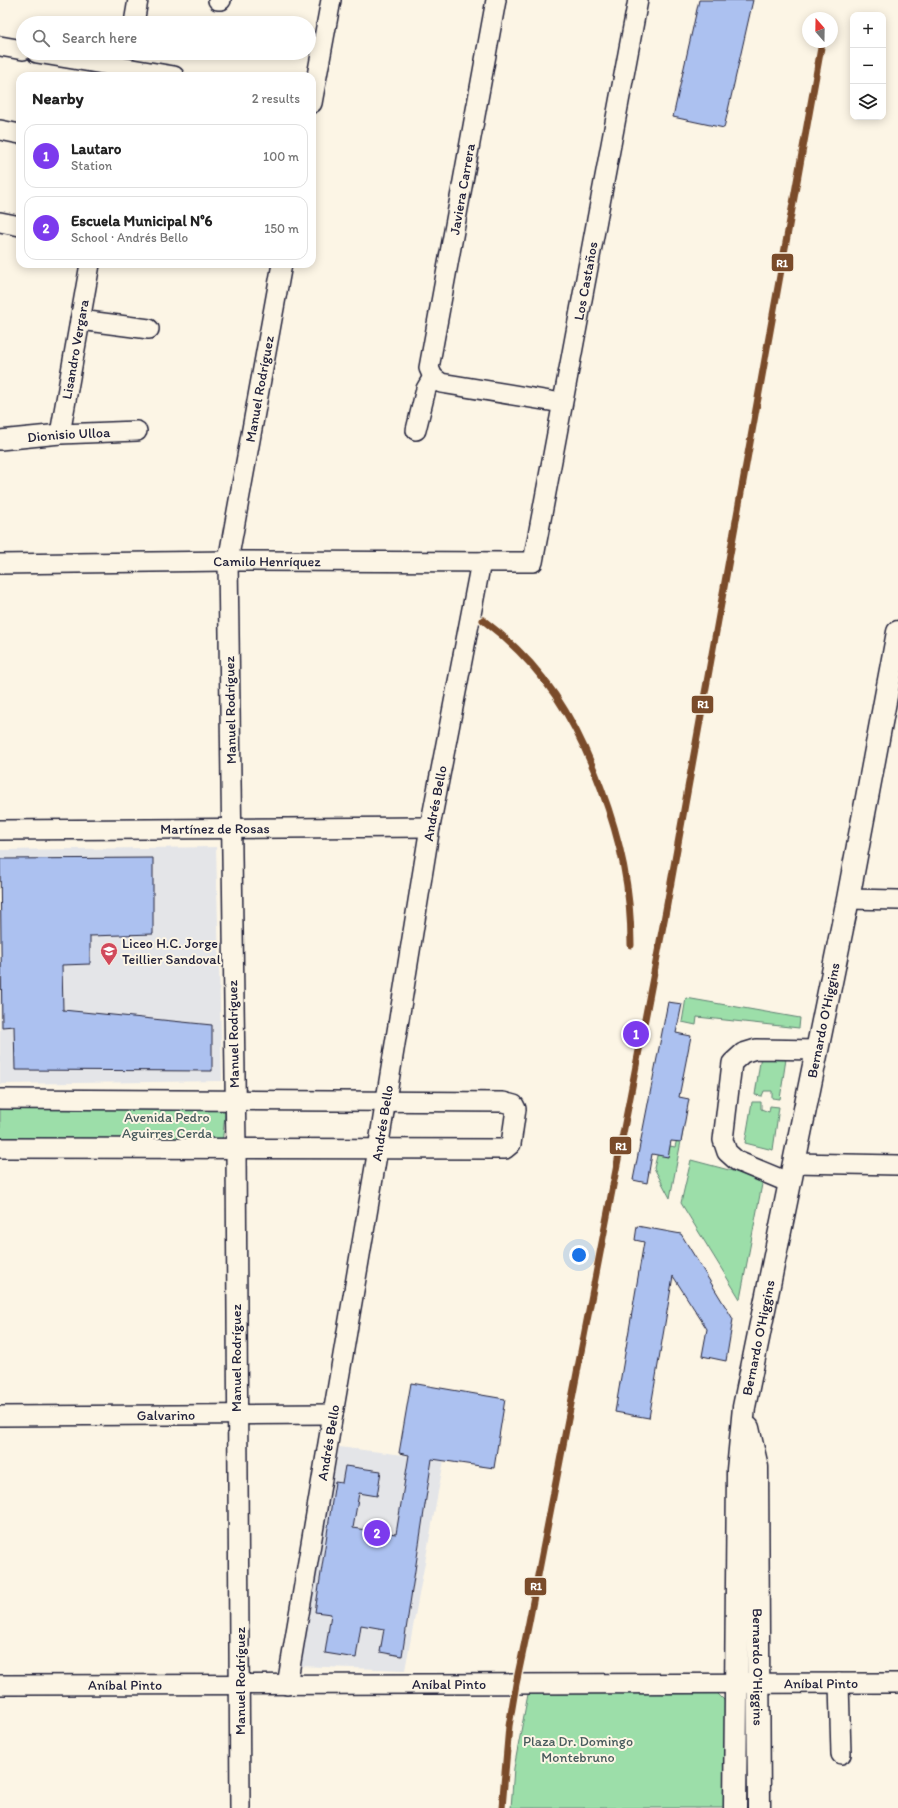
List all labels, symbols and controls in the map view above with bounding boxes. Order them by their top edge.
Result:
north arrow [802,12,838,48]
map controls [850,12,886,120]
button: + [850,12,886,48]
search box [16,16,316,60]
icon: search [30,27,52,49]
text: Search here [62,29,137,47]
button: − [850,48,886,84]
button: layers [850,84,886,120]
text: Nearby [32,88,84,108]
text: 2 results [252,91,300,106]
text: Lautaro [71,140,121,158]
street label: Javiera Carrera [446,141,479,236]
text: 1 [43,149,49,164]
text: 100 m [263,149,299,164]
text: Station [71,158,112,173]
text: Escuela Municipal N°6 [71,212,213,230]
text: 2 [43,221,49,236]
text: 150 m [264,221,299,236]
text: School · Andrés Bello [71,230,188,245]
street label: Los Castaños [570,240,602,322]
line badge: R1 [771,253,794,272]
text: R1 [776,257,789,270]
street label: Lisandro Vergara [58,297,93,401]
street label: Manuel Rodríguez [242,334,278,444]
street label: Dionisio Ulloa [26,424,111,446]
street label: Camilo Henríquez [213,553,321,570]
street label: Manuel Rodríguez [221,655,240,764]
line badge: R1 [691,695,714,714]
text: R1 [697,698,710,711]
street label: Andrés Bello [420,764,451,843]
street label: Martínez de Rosas [160,820,270,838]
place label: Liceo H.C. Jorge Teillier Sandoval [122,935,221,968]
school or university icon: Liceo H.C. Jorge Teillier Sandoval [99,941,119,966]
street label: Bernardo O'Higgins [804,961,844,1080]
street label: Manuel Rodríguez [224,979,243,1088]
pin: 1 [623,1019,649,1049]
street label: Andrés Bello [368,1084,397,1162]
park label: Avenida Pedro Aguirres Cerda [122,1109,212,1142]
line badge: R1 [609,1136,632,1155]
text: R1 [615,1140,628,1153]
your location [569,1245,589,1265]
street label: Bernardo O'Higgins [739,1279,779,1397]
street label: Manuel Rodríguez [228,1303,245,1412]
street label: Andrés Bello [314,1403,343,1482]
street label: Galvarino [137,1407,195,1424]
pin: 2 [364,1518,390,1548]
line badge: R1 [524,1577,547,1596]
text: R1 [530,1580,543,1593]
street label: Bernardo O'Higgins [749,1608,767,1726]
street label: Manuel Rodríguez [232,1626,249,1735]
street label: Aníbal Pinto [784,1675,858,1692]
street label: Aníbal Pinto [412,1676,486,1693]
street label: Aníbal Pinto [88,1677,162,1694]
park label: Plaza Dr. Domingo Montebruno [523,1733,633,1766]

